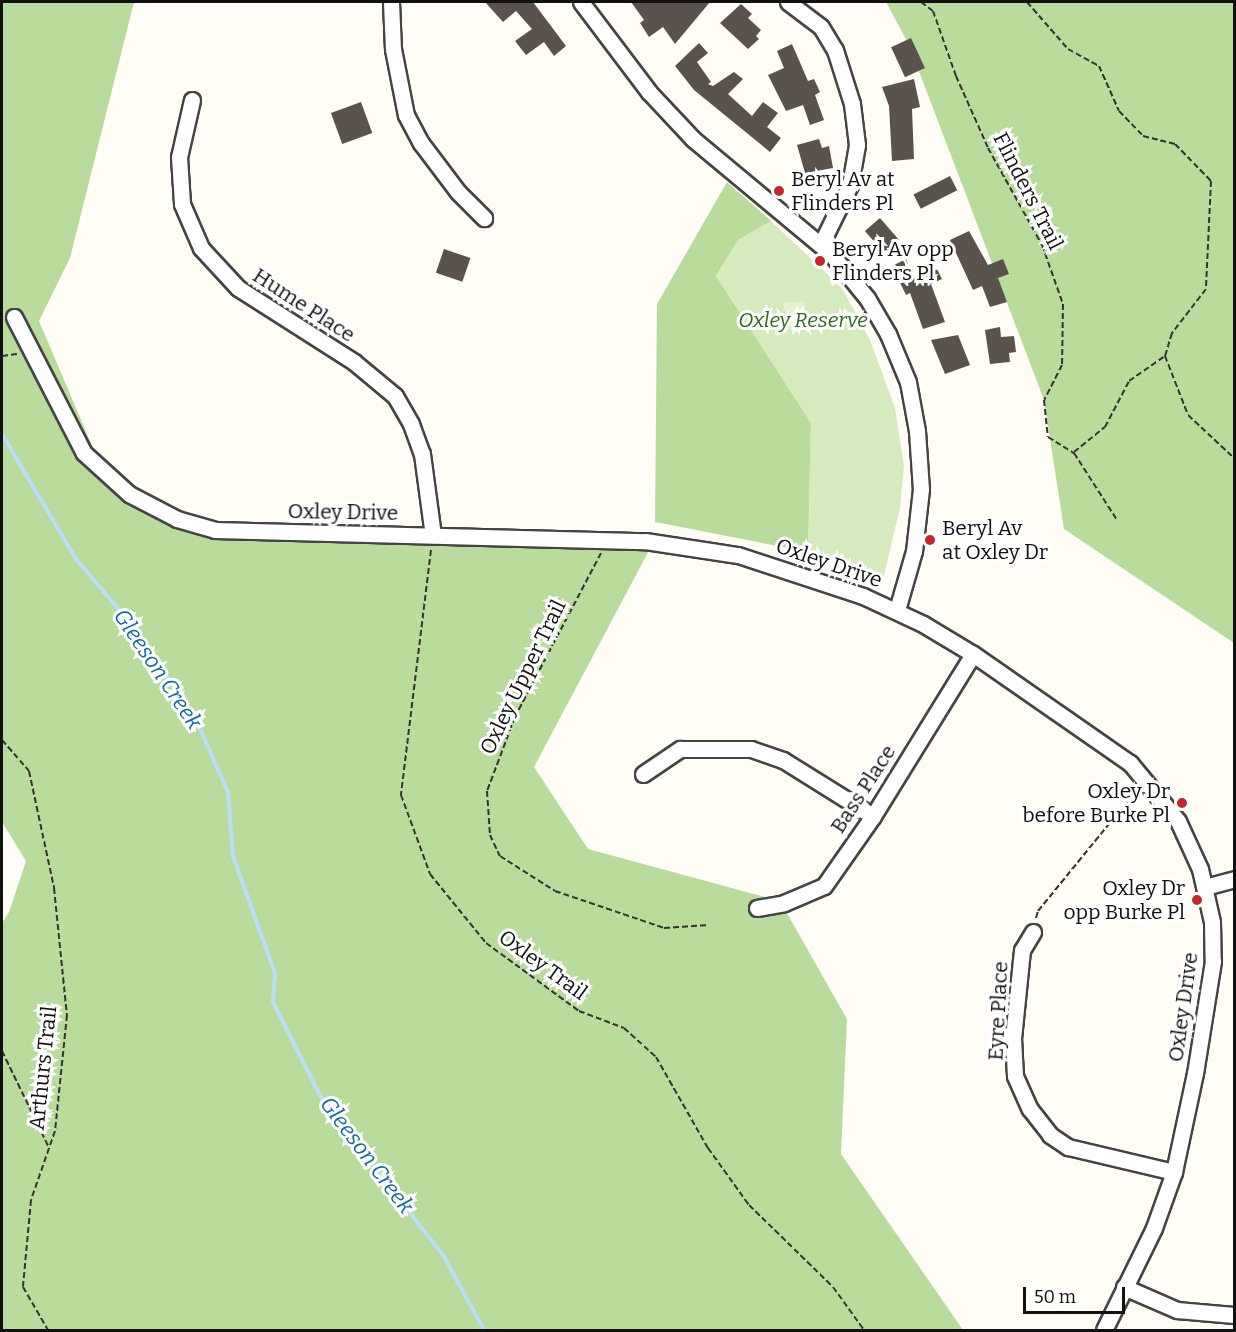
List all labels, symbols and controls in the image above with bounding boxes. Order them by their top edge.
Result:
street label: Flinders Trail [988,128,1068,254]
place label: Beryl Av at Flinders Pl [791,166,895,216]
marker: Beryl Av at Flinders Pl [772,184,786,198]
place label: Beryl Av opp Flinders Pl [832,236,954,286]
marker: Beryl Av opp Flinders Pl [813,254,827,268]
street label: Hume Place [248,263,360,347]
park label: Oxley Reserve [738,307,868,333]
street label: Oxley Drive [287,498,399,526]
place label: Beryl Av at Oxley Dr [942,515,1048,565]
street label: Oxley Drive [773,533,885,593]
marker: Beryl Av at Oxley Dr [923,533,937,547]
street label: Oxley Upper Trail [475,596,571,758]
water label: Gleeson Creek [108,604,208,734]
street label: Bass Place [825,740,901,838]
place label: Oxley Dr before Burke Pl [1022,778,1170,828]
marker: Oxley Dr before Burke Pl [1175,796,1189,810]
place label: Oxley Dr opp Burke Pl [1063,875,1185,925]
marker: Oxley Dr opp Burke Pl [1190,893,1204,907]
street label: Oxley Trail [494,925,592,1005]
street label: Oxley Drive [1163,950,1203,1064]
street label: Eyre Place [983,961,1013,1061]
street label: Arthurs Trail [24,1005,62,1131]
water label: Gleeson Creek [314,1091,420,1219]
scale bar [1026,1275,1128,1313]
text: 50 m [1034,1286,1076,1308]

